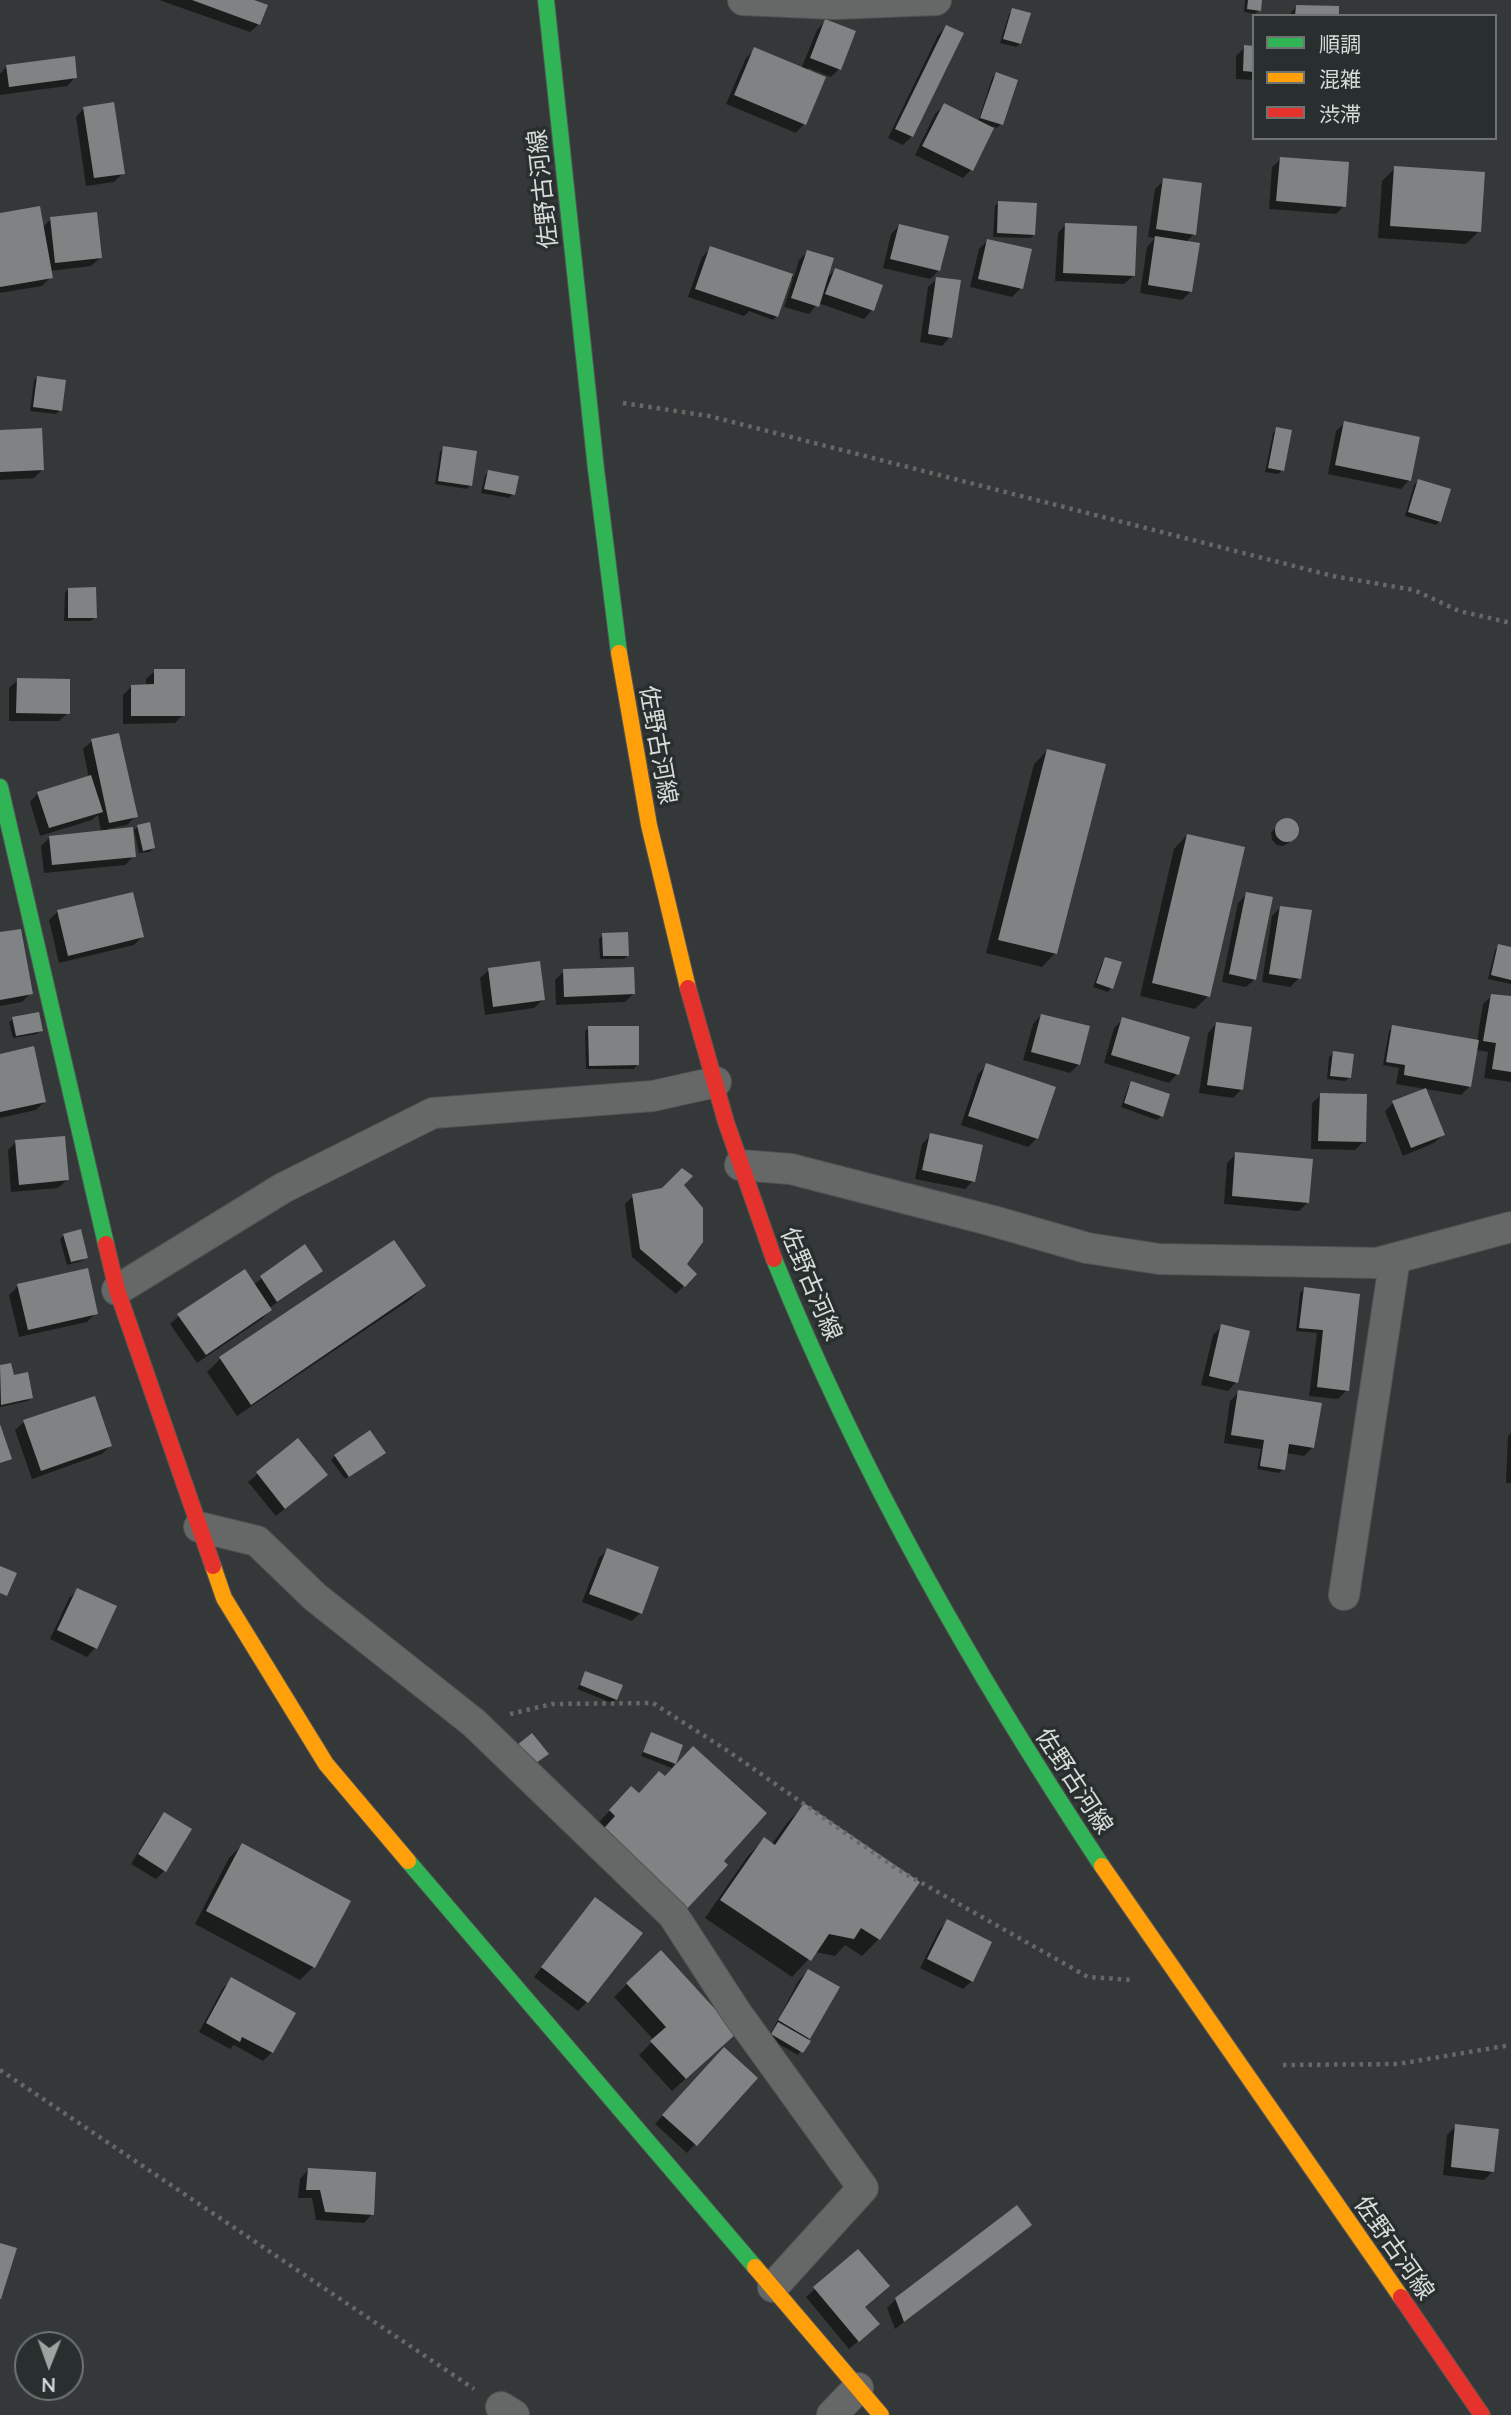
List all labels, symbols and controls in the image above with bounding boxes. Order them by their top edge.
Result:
legend [1252,14,1497,140]
text: 順調 [1319,31,1361,56]
text: 混雑 [1319,66,1361,91]
text: 渋滞 [1319,101,1361,126]
street label: 佐野古河線 [522,128,564,250]
street label: 佐野古河線 [633,683,683,807]
street label: 佐野古河線 [774,1223,848,1345]
street label: 佐野古河線 [1029,1723,1119,1839]
street label: 佐野古河線 [1348,2191,1440,2305]
north arrow [14,2331,84,2401]
text: N [41,2374,56,2397]

